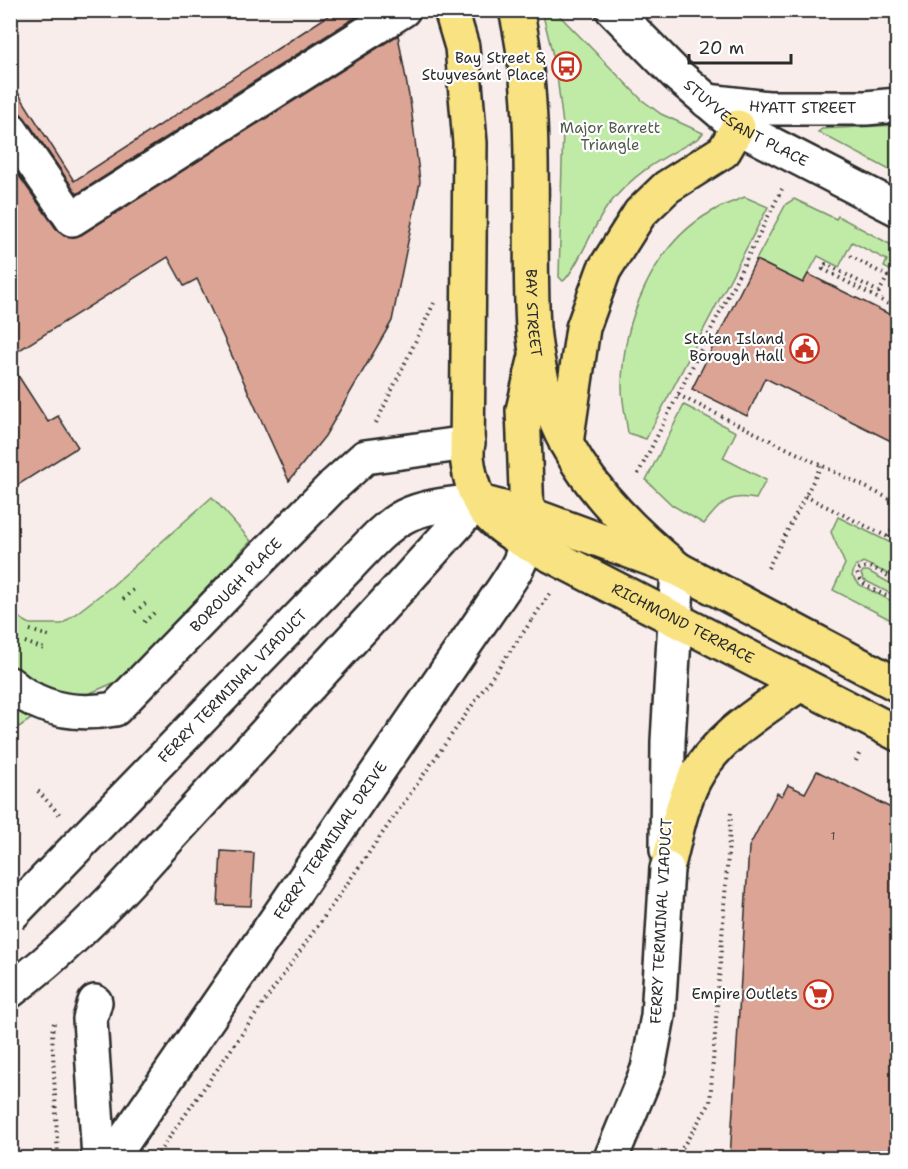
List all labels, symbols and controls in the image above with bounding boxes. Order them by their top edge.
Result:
scale bar [689,27,791,65]
text: 20 m [698,36,744,60]
place label: Bay Street & Stuyvesant Place [422,48,546,85]
bus stop icon: Bay Street & Stuyvesant Place [550,51,582,83]
street label: STUYVESANT PLACE [679,75,812,171]
street label: HYATT STREET [748,96,856,118]
park label: Major Barrett Triangle [560,118,660,155]
street label: BAY STREET [521,269,547,358]
place label: Staten Island Borough Hall [684,329,784,366]
public building icon: Staten Island Borough Hall [789,332,821,364]
street label: BOROUGH PLACE [186,533,286,637]
street label: RICHMOND TERRACE [608,578,758,668]
street label: FERRY TERMINAL VIADUCT [154,605,312,767]
street label: FERRY TERMINAL DRIVE [269,758,392,924]
street label: FERRY TERMINAL VIADUCT [646,818,676,1024]
house number: 1 [830,828,836,844]
supermarket icon: Empire Outlets [803,978,835,1010]
place label: Empire Outlets [691,984,798,1004]

